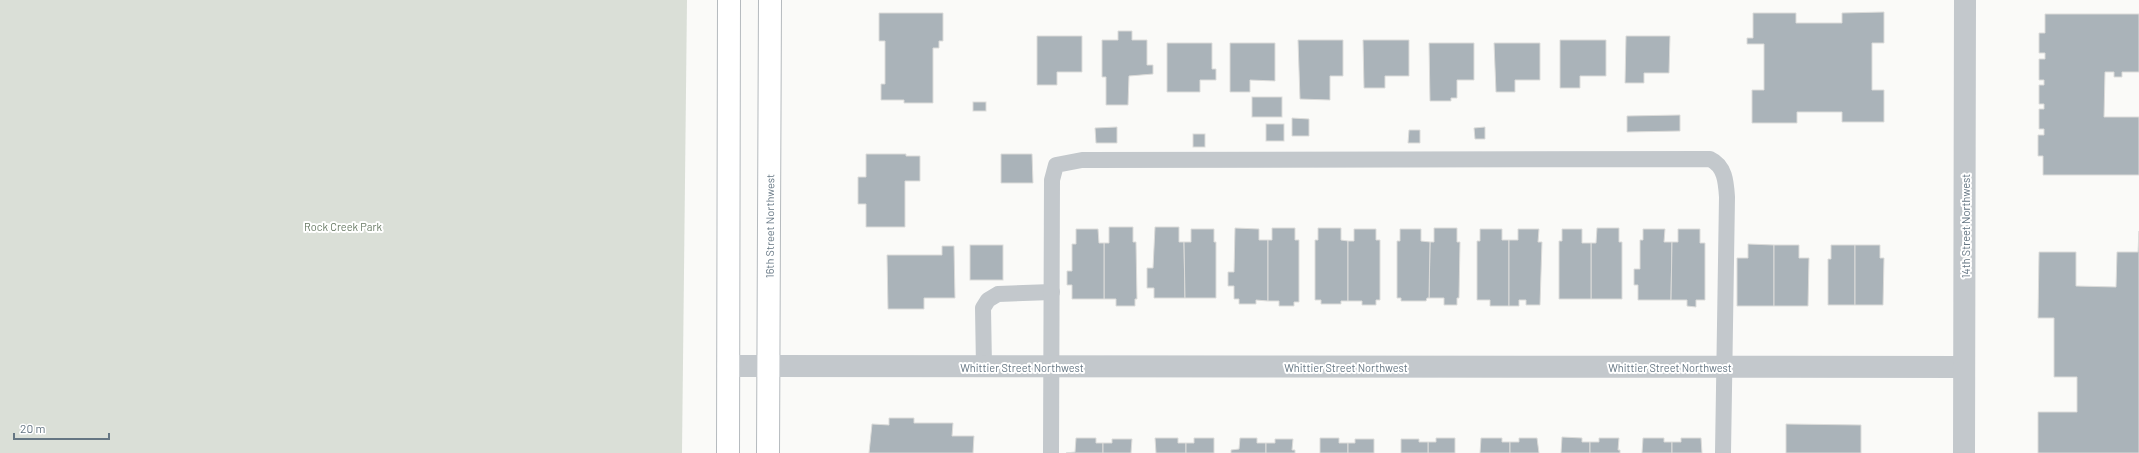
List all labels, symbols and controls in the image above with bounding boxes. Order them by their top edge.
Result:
street label: 16th Street Northwest [762,174,776,278]
street label: 14th Street Northwest [1959,174,1972,278]
park label: Rock Creek Park [304,220,382,233]
street label: Whittier Street Northwest [960,361,1084,374]
street label: Whittier Street Northwest [1284,361,1408,374]
street label: Whittier Street Northwest [1608,361,1732,374]
scale bar [14,415,109,441]
text: 20 m [20,421,46,435]

